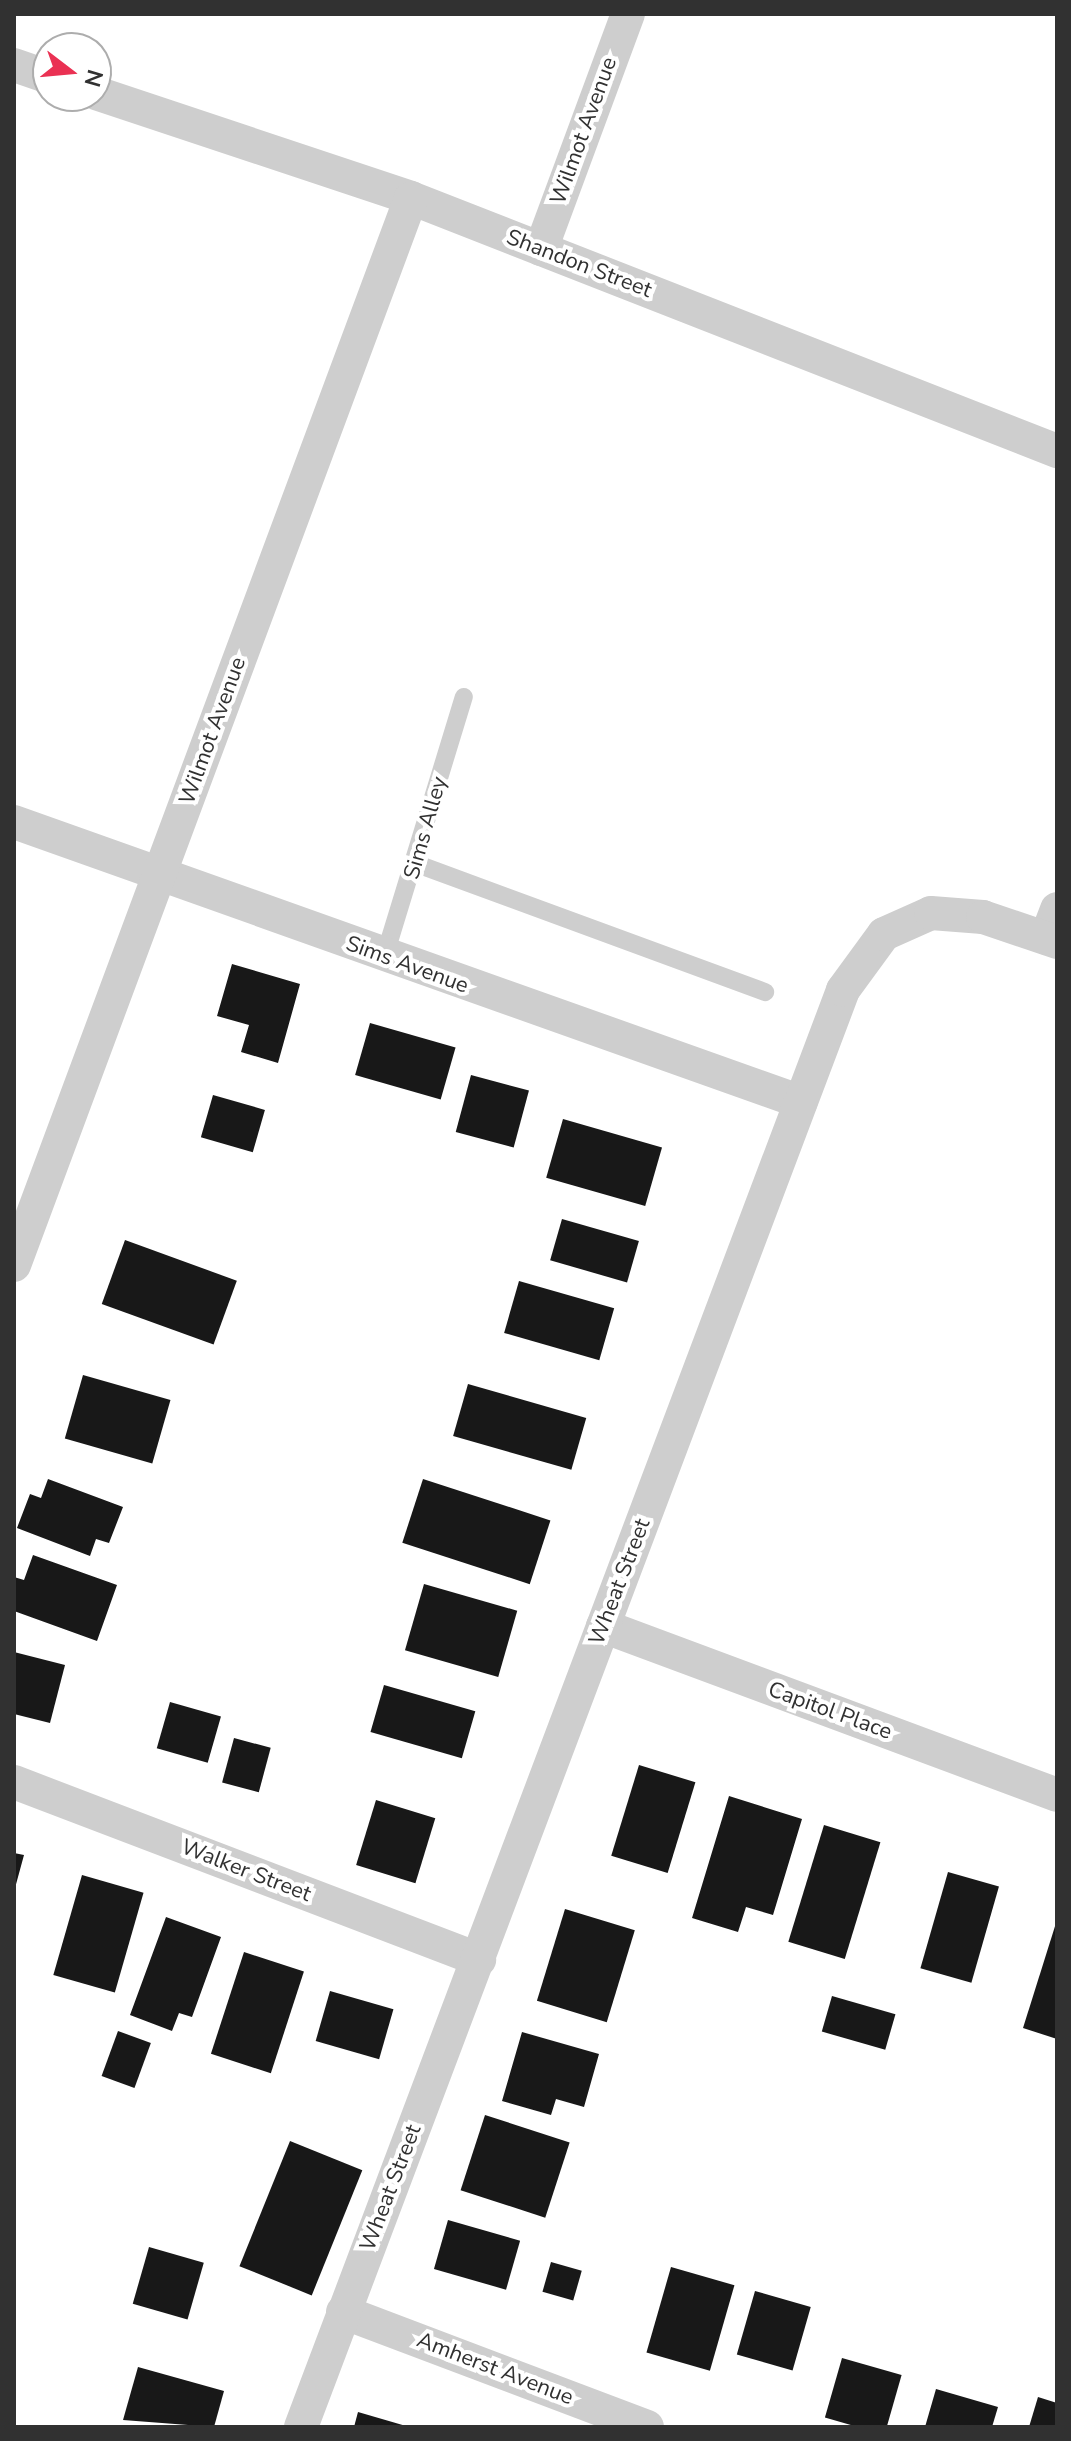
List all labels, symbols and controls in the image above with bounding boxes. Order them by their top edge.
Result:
north arrow [32,32,112,112]
street label: Wilmot Avenue [545,54,623,208]
text: N [76,66,110,90]
street label: Shandon Street [503,224,655,304]
street label: Wilmot Avenue [174,654,252,808]
street label: Sims Alley [399,774,453,882]
street label: Sims Avenue [342,931,472,999]
street label: Wheat Street [584,1515,656,1649]
street label: Capitol Place [765,1676,895,1746]
street label: Walker Street [177,1834,315,1908]
street label: Wheat Street [355,2121,427,2255]
street label: Amherst Avenue [413,2327,577,2411]

